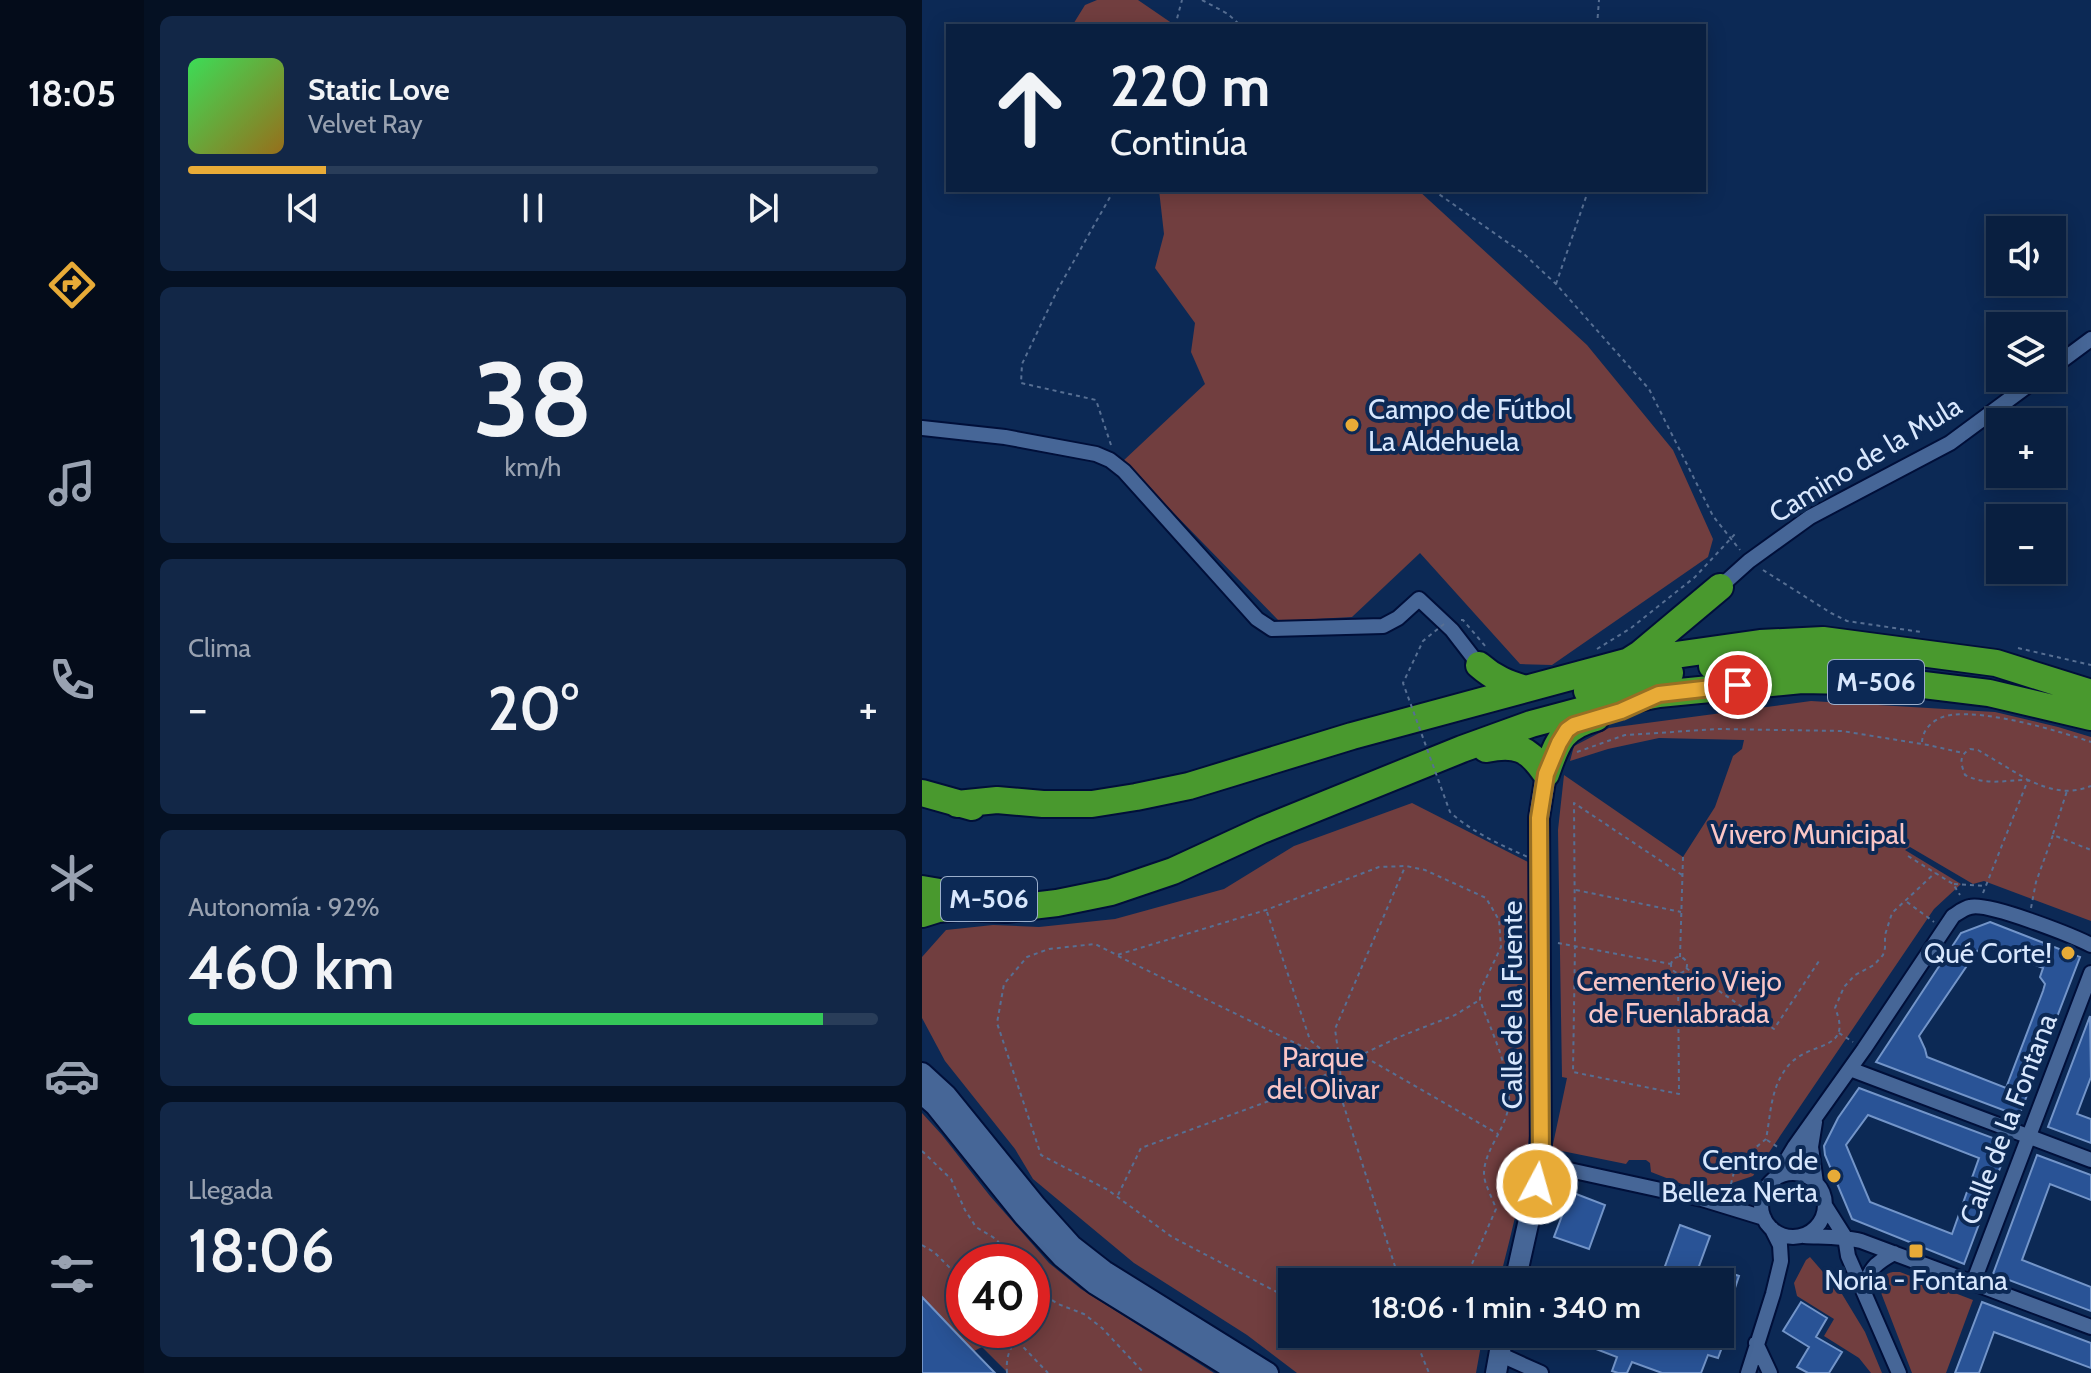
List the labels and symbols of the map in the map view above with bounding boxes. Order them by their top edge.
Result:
street label: Camino de la Mula [1763,388,1968,530]
place label: Campo de Fútbol La Aldehuela [1368,392,1572,458]
marker: Campo de Fútbol La Aldehuela [1343,416,1361,434]
pin [1704,651,1772,719]
road number: M-506 [1828,660,1924,704]
park label: Vivero Municipal [1710,817,1906,851]
road number: M-506 [941,877,1037,921]
street label: Calle de la Fuente [1495,901,1529,1109]
place label: Qué Corte! [1924,936,2052,970]
marker: Qué Corte! [2059,944,2077,962]
park label: Cementerio Viejo de Fuenlabrada [1576,964,1782,1030]
street label: Calle de la Fontana [1952,1008,2064,1229]
park label: Parque del Olivar [1267,1040,1379,1106]
position arrow [1495,1142,1579,1226]
place label: Centro de Belleza Nerta [1661,1143,1819,1209]
marker: Centro de Belleza Nerta [1825,1167,1843,1185]
marker: Noria - Fontana [1907,1242,1925,1260]
speed limit sign: 40 [946,1244,1050,1348]
place label: Noria - Fontana [1824,1263,2008,1297]

